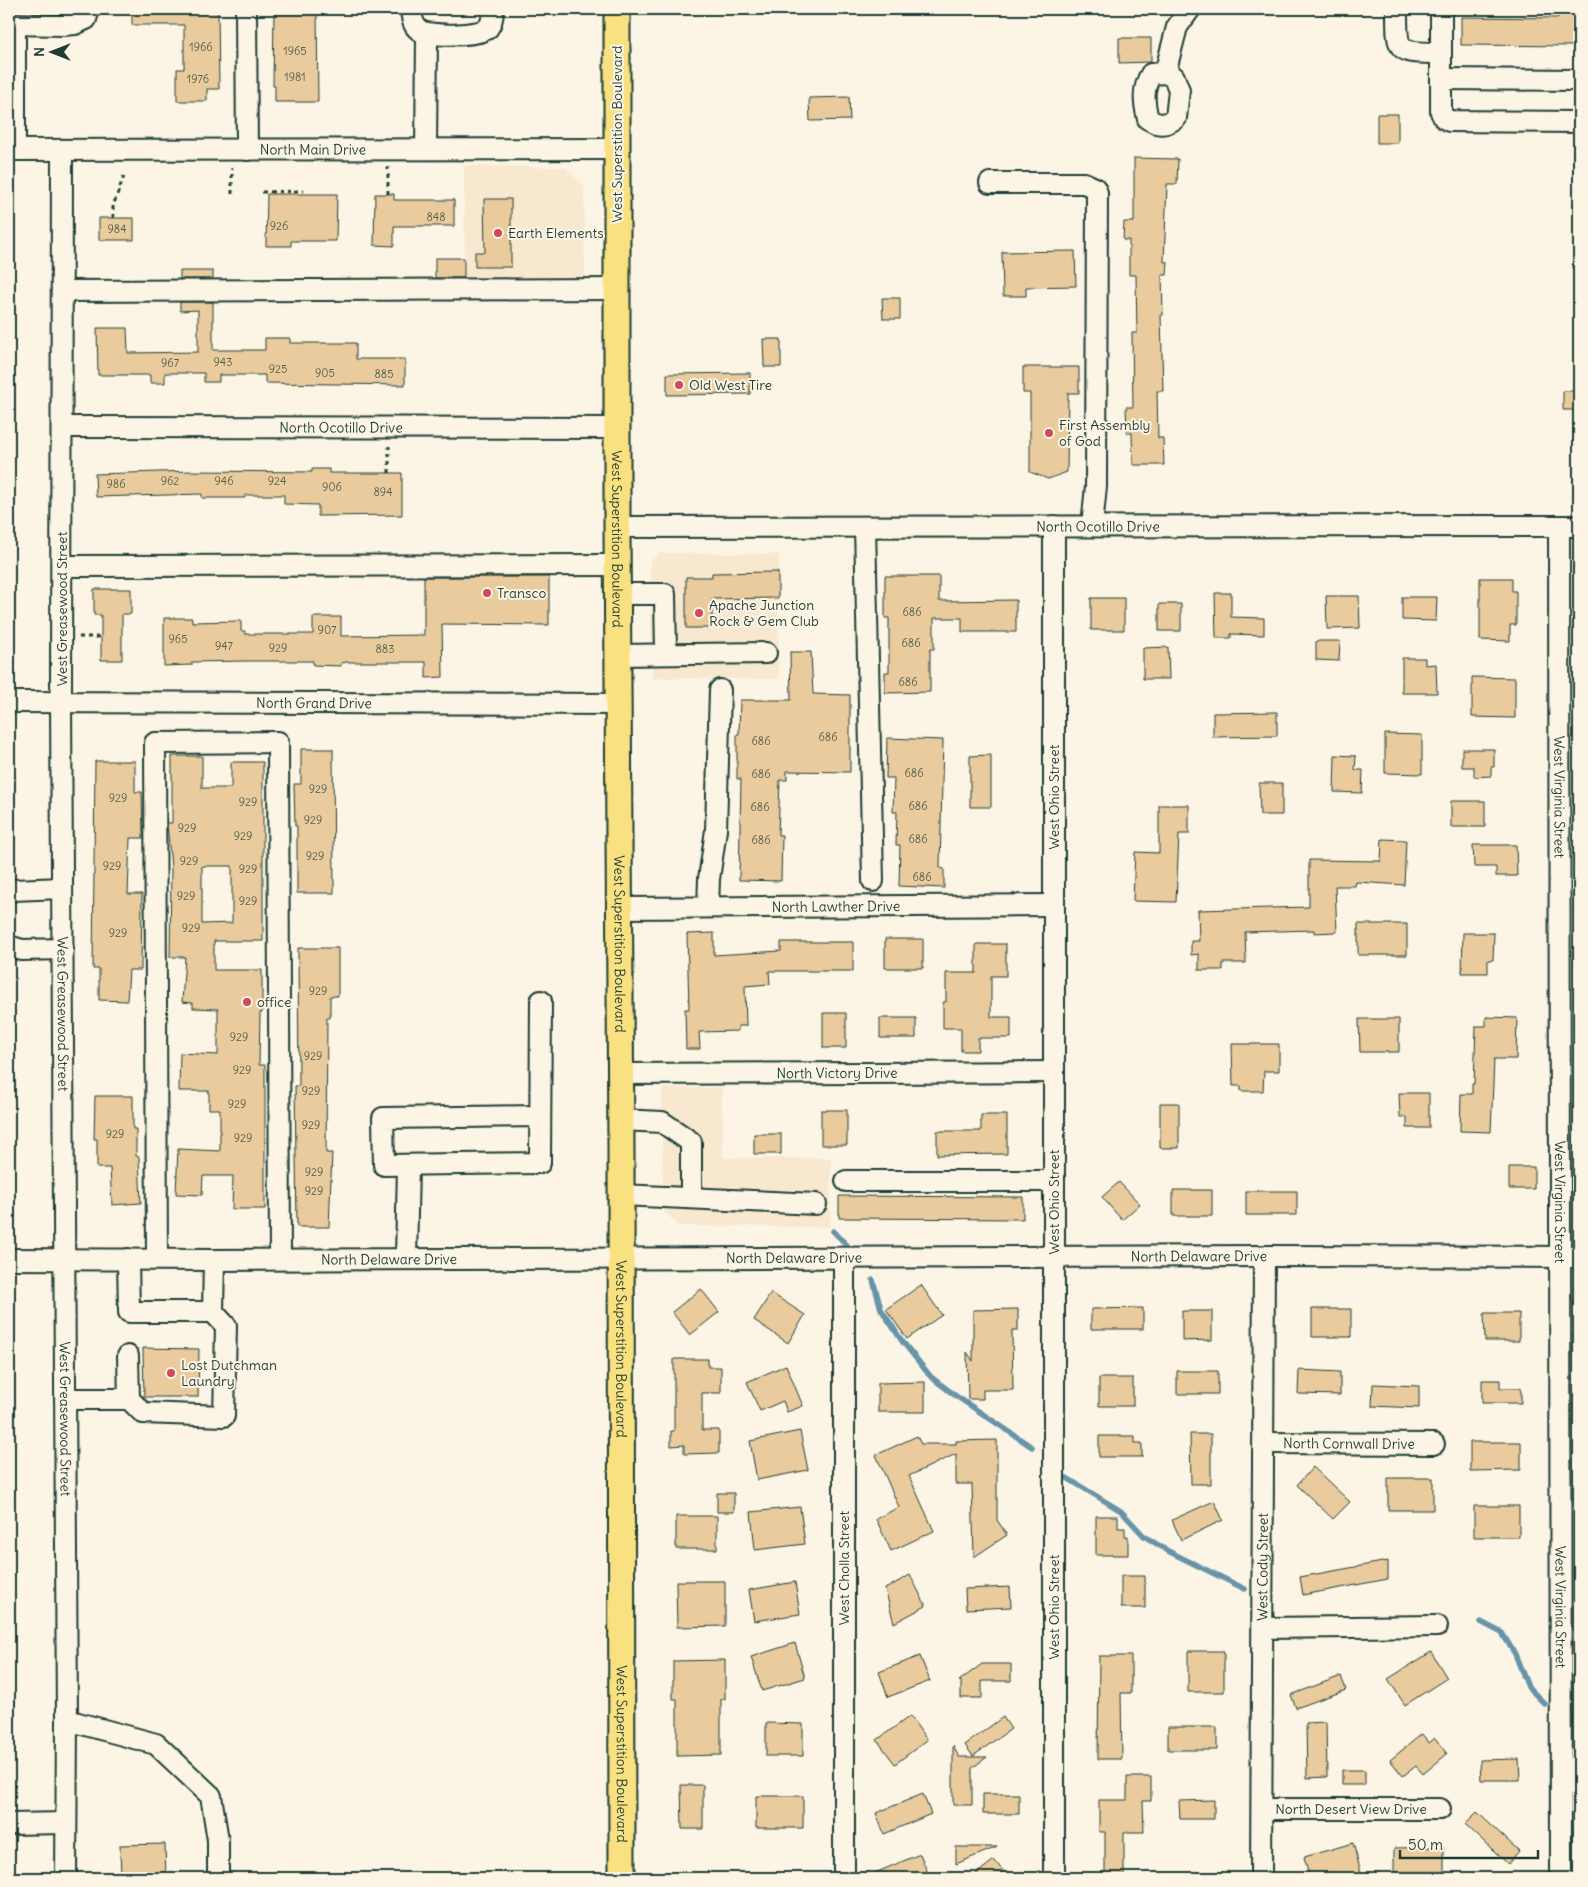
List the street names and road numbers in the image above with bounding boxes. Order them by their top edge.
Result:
street label: West Superstition Boulevard [608,45,626,223]
street label: North Main Drive [260,140,366,159]
street label: North Ocotillo Drive [279,418,403,437]
street label: West Superstition Boulevard [608,450,627,628]
street label: North Ocotillo Drive [1036,517,1160,536]
street label: West Greasewood Street [53,531,71,686]
street label: North Grand Drive [256,694,372,712]
street label: West Virginia Street [1550,736,1568,859]
street label: West Ohio Street [1045,744,1063,849]
street label: West Superstition Boulevard [610,855,629,1033]
street label: North Lawther Drive [772,897,900,916]
street label: West Greasewood Street [53,937,72,1092]
street label: North Victory Drive [776,1064,898,1082]
street label: West Virginia Street [1551,1141,1569,1264]
street label: West Ohio Street [1045,1149,1063,1254]
street label: North Delaware Drive [1131,1247,1267,1266]
street label: North Delaware Drive [726,1249,862,1267]
street label: North Delaware Drive [321,1250,457,1269]
street label: West Superstition Boulevard [612,1260,630,1438]
street label: West Greasewood Street [56,1342,75,1497]
street label: North Cornwall Drive [1283,1434,1415,1453]
street label: West Cholla Street [835,1511,853,1625]
street label: West Cody Street [1253,1513,1272,1621]
street label: West Virginia Street [1552,1546,1570,1669]
street label: West Ohio Street [1045,1554,1063,1659]
street label: West Superstition Boulevard [613,1665,631,1843]
street label: North Desert View Drive [1275,1800,1427,1818]

